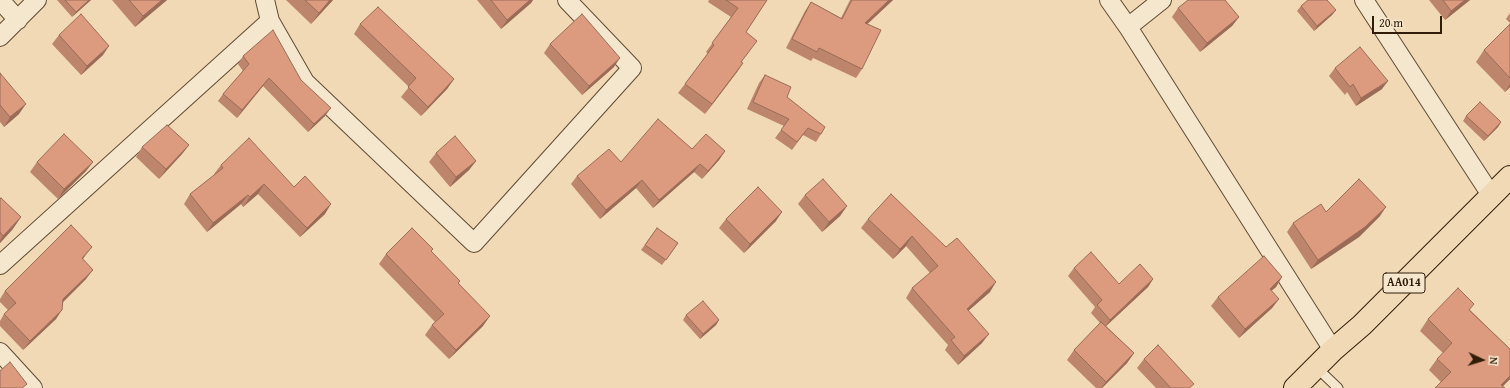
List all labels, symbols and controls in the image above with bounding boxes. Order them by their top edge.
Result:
scale bar [1374,8,1444,34]
text: 20 m [1379,14,1403,31]
road number: AA014 [1383,273,1425,293]
north arrow [1462,340,1502,380]
text: N [1486,357,1502,365]

